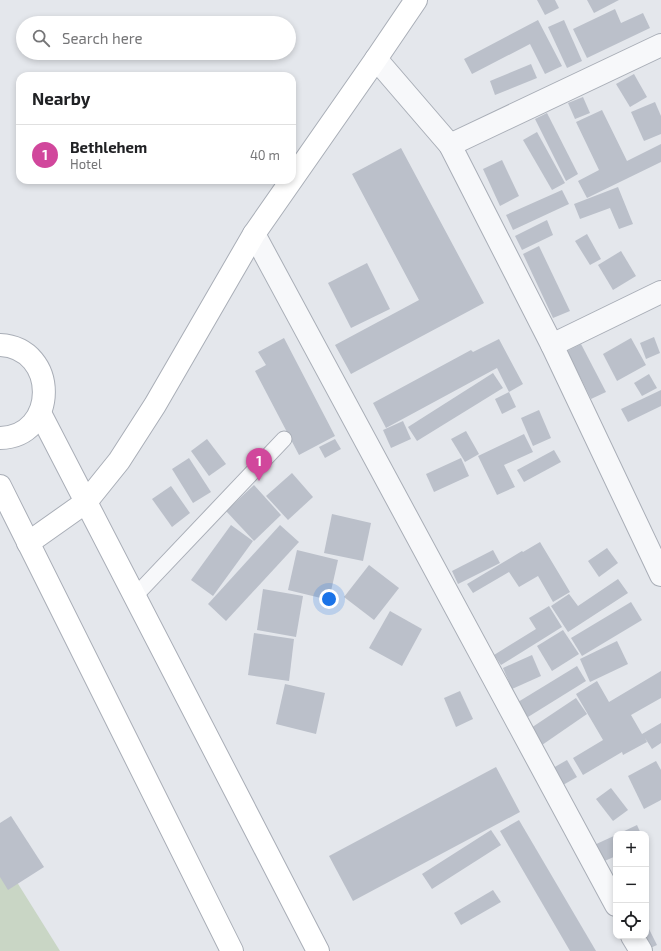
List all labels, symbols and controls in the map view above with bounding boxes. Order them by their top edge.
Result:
search box [16,16,296,60]
icon: search [30,27,52,49]
text: Search here [62,29,143,47]
text: Nearby [32,88,90,108]
text: Bethlehem [70,138,147,156]
text: 1 [42,147,48,163]
text: 40 m [250,147,280,163]
text: Hotel [70,156,102,172]
pin: 1 [246,448,272,481]
your location [319,589,339,609]
map controls [613,831,649,939]
button: + [613,831,649,867]
button: − [613,867,649,903]
button: locate [613,903,649,939]

